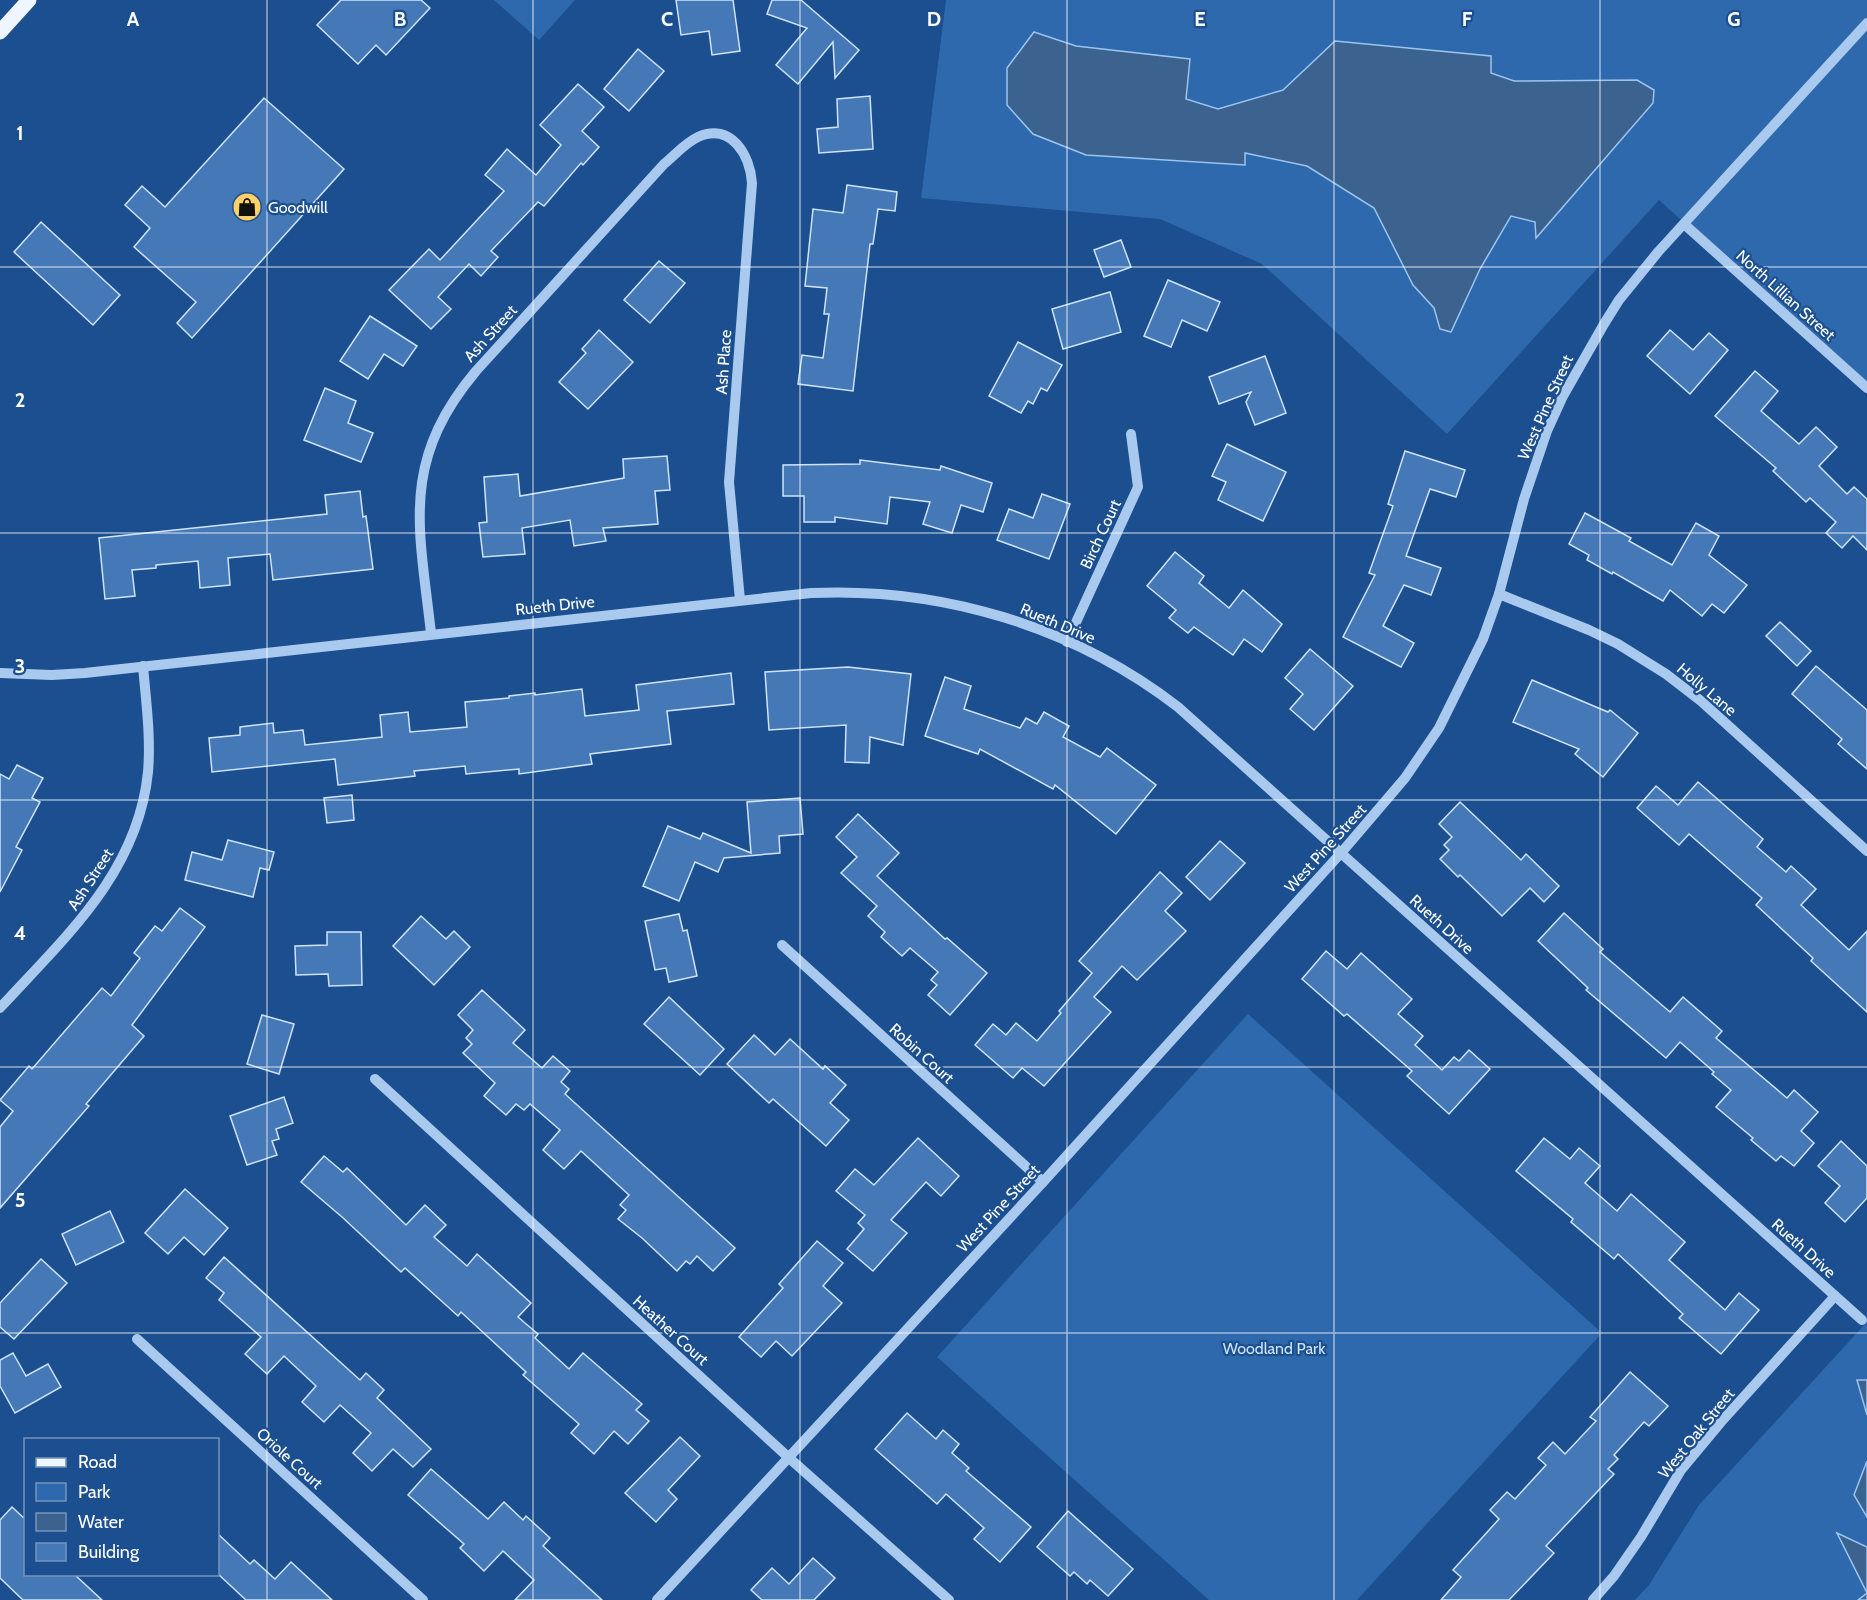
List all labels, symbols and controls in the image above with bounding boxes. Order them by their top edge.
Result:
text: A [127,7,140,31]
text: B [394,7,406,31]
text: C [661,7,673,31]
text: D [927,7,941,31]
text: E [1194,7,1206,31]
text: F [1462,7,1473,31]
text: G [1727,7,1741,31]
text: 1 [16,121,24,145]
shop icon: Goodwill [231,191,263,223]
place label: Goodwill [268,198,328,217]
street label: North Lillian Street [1732,246,1839,345]
street label: Ash Street [460,301,521,366]
street label: Ash Place [712,329,735,395]
street label: West Pine Street [1514,351,1577,463]
text: 2 [15,388,25,412]
street label: Birch Court [1076,496,1125,572]
street label: Rueth Drive [514,592,596,619]
street label: Rueth Drive [1017,599,1098,648]
text: 3 [15,654,25,678]
street label: Holly Lane [1673,659,1740,720]
street label: West Pine Street [1281,800,1371,897]
street label: Ash Street [63,844,118,914]
street label: Rueth Drive [1406,891,1478,958]
text: 4 [14,921,26,945]
street label: Robin Court [885,1019,958,1088]
street label: West Pine Street [953,1160,1044,1256]
text: 5 [15,1188,25,1212]
street label: Rueth Drive [1768,1215,1840,1282]
street label: Heather Court [629,1292,713,1370]
park label: Woodland Park [1223,1339,1326,1358]
street label: West Oak Street [1654,1384,1739,1482]
street label: Oriole Court [253,1424,327,1493]
legend [24,1438,219,1576]
text: Road [78,1451,117,1473]
text: Park [78,1481,111,1503]
text: Water [78,1511,124,1533]
text: Building [78,1541,140,1563]

